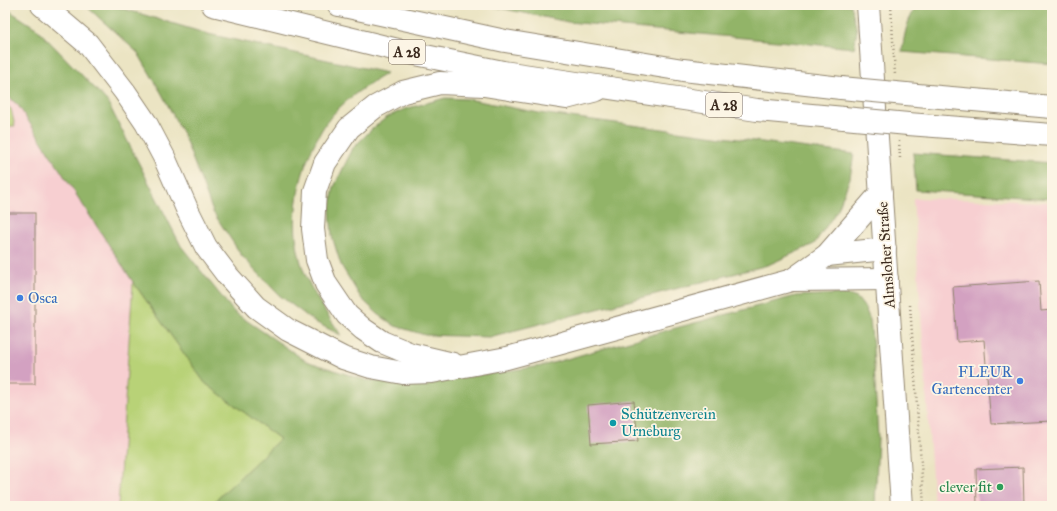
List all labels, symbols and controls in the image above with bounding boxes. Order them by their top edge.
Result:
road number: A 28 [389,40,425,64]
road number: A 28 [706,93,742,117]
street label: Almsloher Straße [873,201,899,310]
place label: Osca [28,289,58,307]
marker: Osca [15,293,25,303]
place label: FLEUR Gartencenter [932,363,1012,398]
marker: FLEUR Gartencenter [1015,376,1025,386]
place label: Schützenverein Urneburg [621,405,716,440]
marker: Schützenverein Urneburg [608,418,618,428]
place label: clever fit [939,478,993,496]
marker: clever fit [995,482,1005,492]

